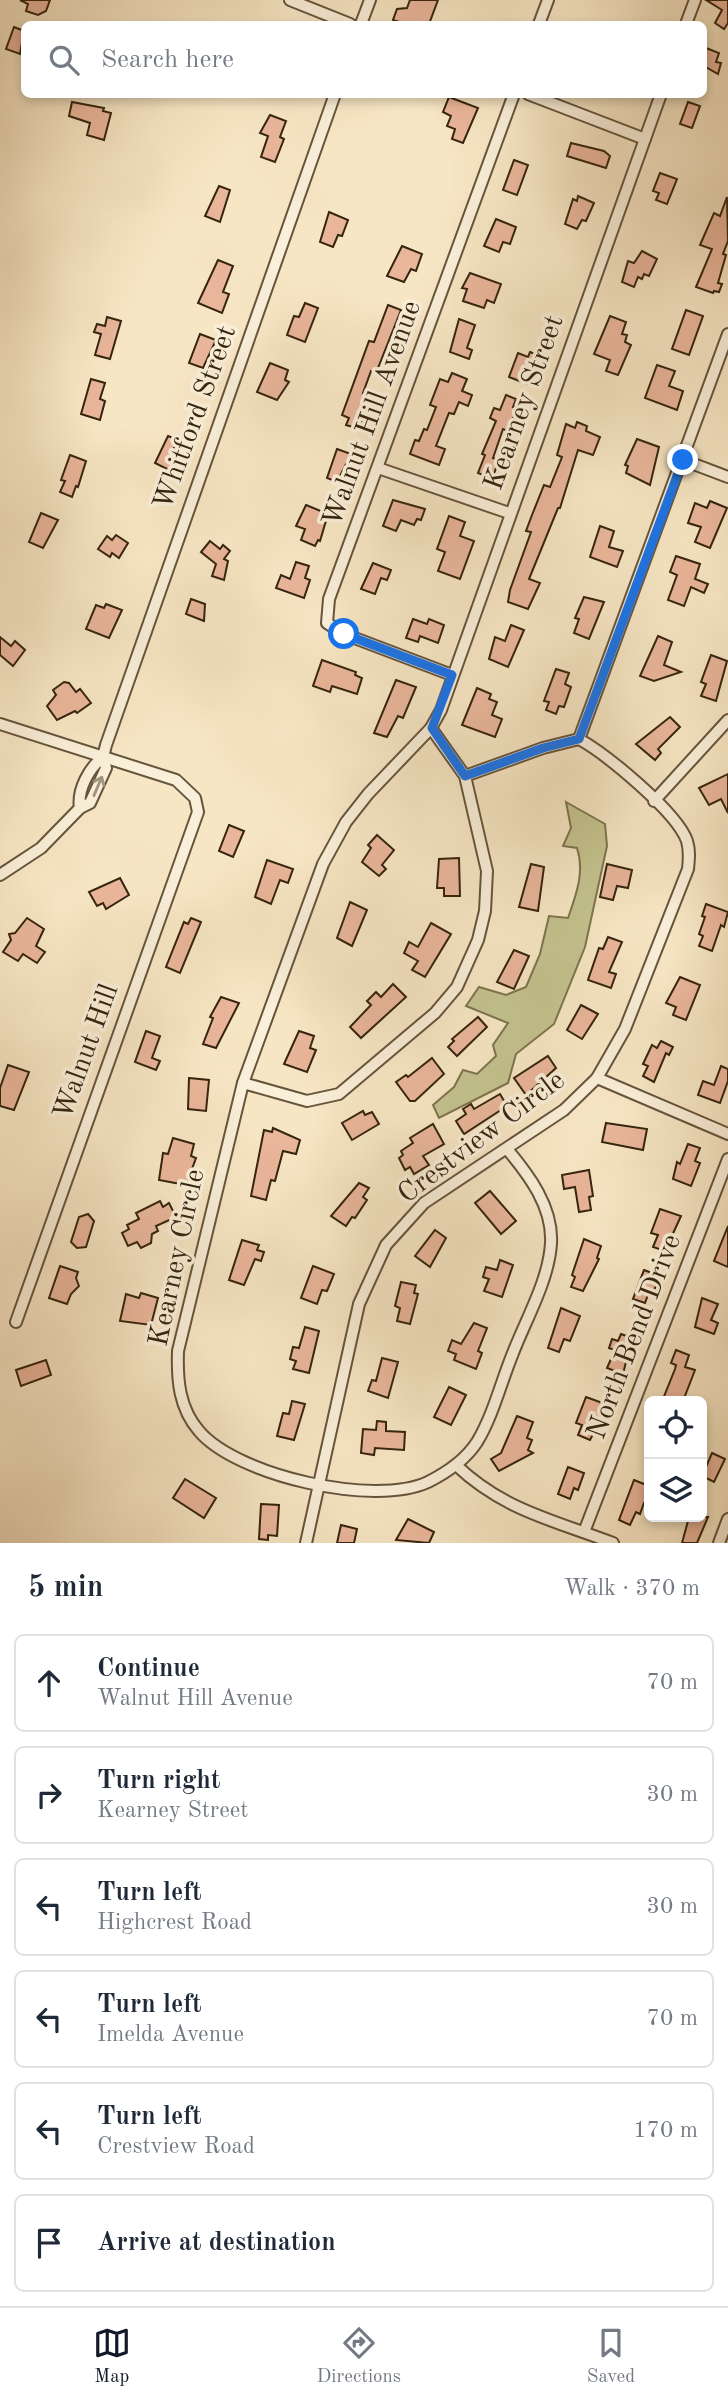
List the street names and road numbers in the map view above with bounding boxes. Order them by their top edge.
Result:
street label: Walnut Hill Avenue [319,297,427,531]
street label: Kearney Street [480,312,570,494]
street label: Whitford Street [150,322,242,514]
street label: Walnut Hill [50,981,124,1123]
street label: Crestview Circle [394,1067,570,1209]
street label: Kearney Circle [146,1167,210,1349]
street label: North Bend Drive [583,1231,687,1443]

